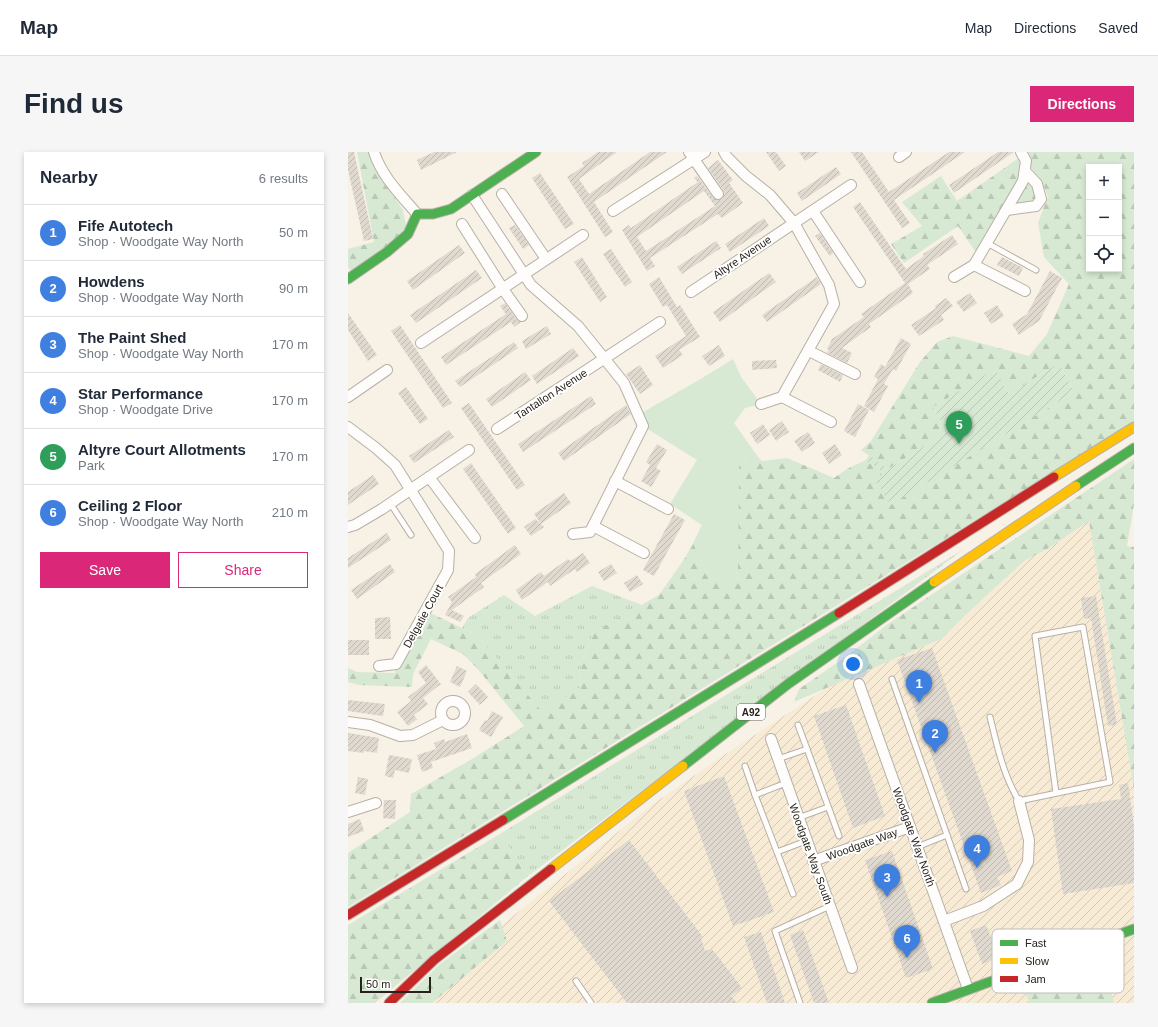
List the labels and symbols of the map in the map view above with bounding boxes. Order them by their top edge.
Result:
street label: Altyre Avenue [711,233,773,281]
street label: Tantallon Avenue [513,366,589,422]
pin: 5 [946,411,972,444]
street label: Delgatie Court [401,582,445,650]
your location [843,654,863,674]
pin: 1 [906,670,932,703]
road number: A92 [737,704,765,720]
pin: 2 [922,720,948,753]
street label: Woodgate Way North [890,786,938,888]
street label: Woodgate Way South [787,802,835,906]
street label: Woodgate Way [825,825,900,862]
pin: 4 [964,835,990,868]
pin: 3 [874,864,900,897]
pin: 6 [894,925,920,958]
legend [992,929,1124,993]
text: Fast [1025,937,1046,949]
text: Slow [1025,955,1049,967]
text: Jam [1025,973,1046,985]
scale bar [360,975,431,994]

